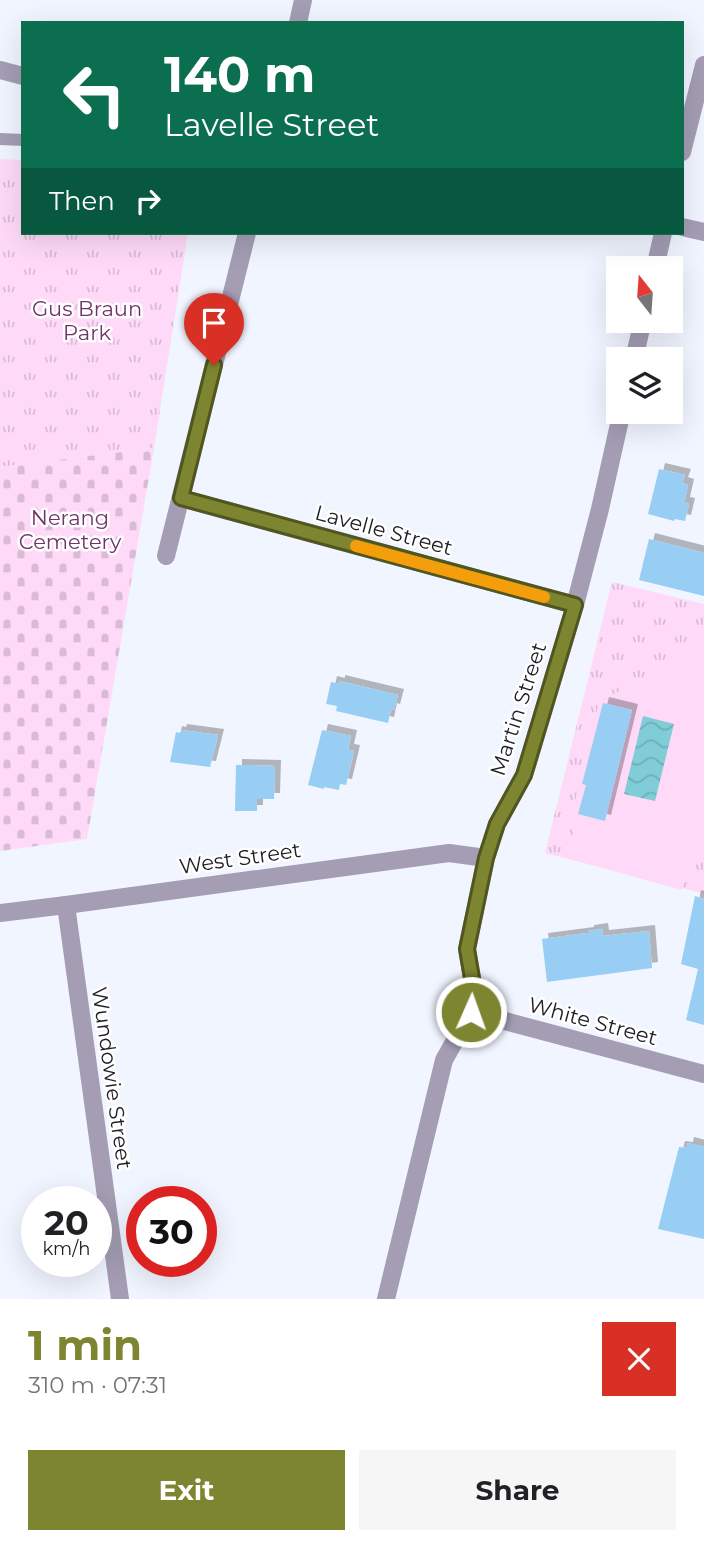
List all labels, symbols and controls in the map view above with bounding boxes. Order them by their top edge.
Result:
text: 140 m [164,45,316,104]
icon: left [49,49,140,140]
text: Lavelle Street [164,105,379,144]
icon: right [129,182,167,220]
text: Then [49,185,115,217]
north arrow [606,256,682,332]
map controls [606,256,683,424]
pin [184,293,244,365]
park label: Gus Braun Park [32,296,142,345]
icon: arrive [195,304,233,342]
button: layers [606,347,683,424]
street label: Lavelle Street [313,500,455,560]
park label: Nerang Cemetery [19,505,122,554]
street label: Martin Street [485,639,551,779]
street label: West Street [178,837,302,879]
position arrow [434,975,508,1049]
street label: Wundowie Street [87,985,137,1171]
street label: White Street [526,992,660,1050]
speed limit sign: 30 [126,1186,217,1277]
text: 20 [44,1201,89,1244]
text: km/h [42,1238,91,1260]
text: 1 min [28,1319,142,1371]
button: close [602,1322,676,1396]
text: 310 m · 07:31 [28,1371,167,1399]
button: Exit [28,1450,345,1530]
button: Share [359,1450,676,1530]

